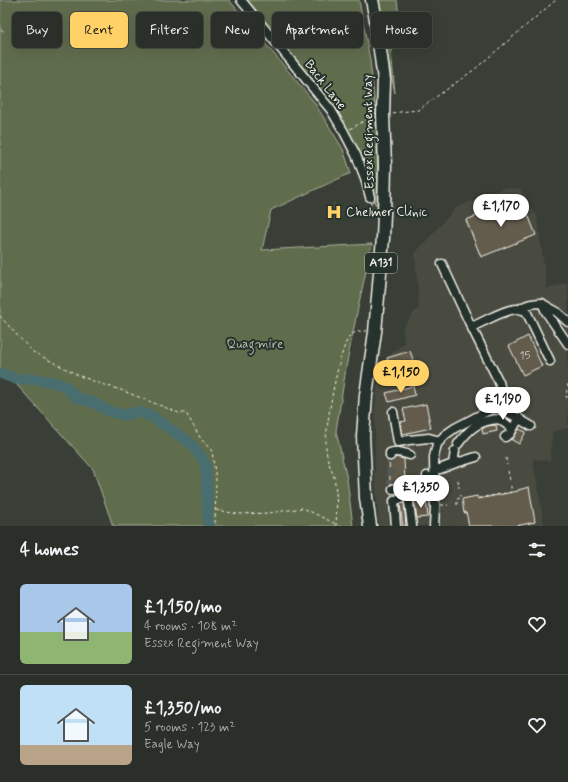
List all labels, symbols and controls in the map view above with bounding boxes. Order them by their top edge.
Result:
chip: Buy [12,12,62,48]
chip: Rent [70,12,128,48]
chip: Filters [136,12,203,48]
chip: New [211,12,264,48]
chip: Apartment [272,12,363,48]
chip: House [371,12,432,48]
street label: Back Lane [300,57,350,113]
street label: Essex Regiment Way [360,75,380,189]
pin: £1,170 [468,194,534,228]
text: £1,170 [482,198,520,215]
hospital icon: Chelmer Clinic [325,203,343,221]
place label: Chelmer Clinic [346,204,428,221]
road number: A131 [365,253,397,273]
park label: Quagmire [227,336,283,355]
house number: 15 [520,349,531,363]
pin: £1,150 [368,360,434,394]
text: £1,150 [382,364,420,381]
pin: £1,190 [470,387,536,421]
text: £1,190 [484,391,522,408]
pin: £1,350 [388,475,454,509]
text: £1,350 [402,479,440,496]
text: 4 homes [20,539,79,561]
icon: filters [526,539,548,561]
text: £1,150/mo [144,596,222,618]
icon: home [52,600,100,648]
icon: heart [526,613,548,635]
text: 4 rooms · 108 m² [144,618,237,635]
text: Essex Regiment Way [144,635,259,652]
text: £1,350/mo [144,697,222,719]
icon: home [52,701,100,749]
icon: heart [526,714,548,736]
text: 5 rooms · 123 m² [144,719,235,736]
text: Eagle Way [144,736,200,753]

